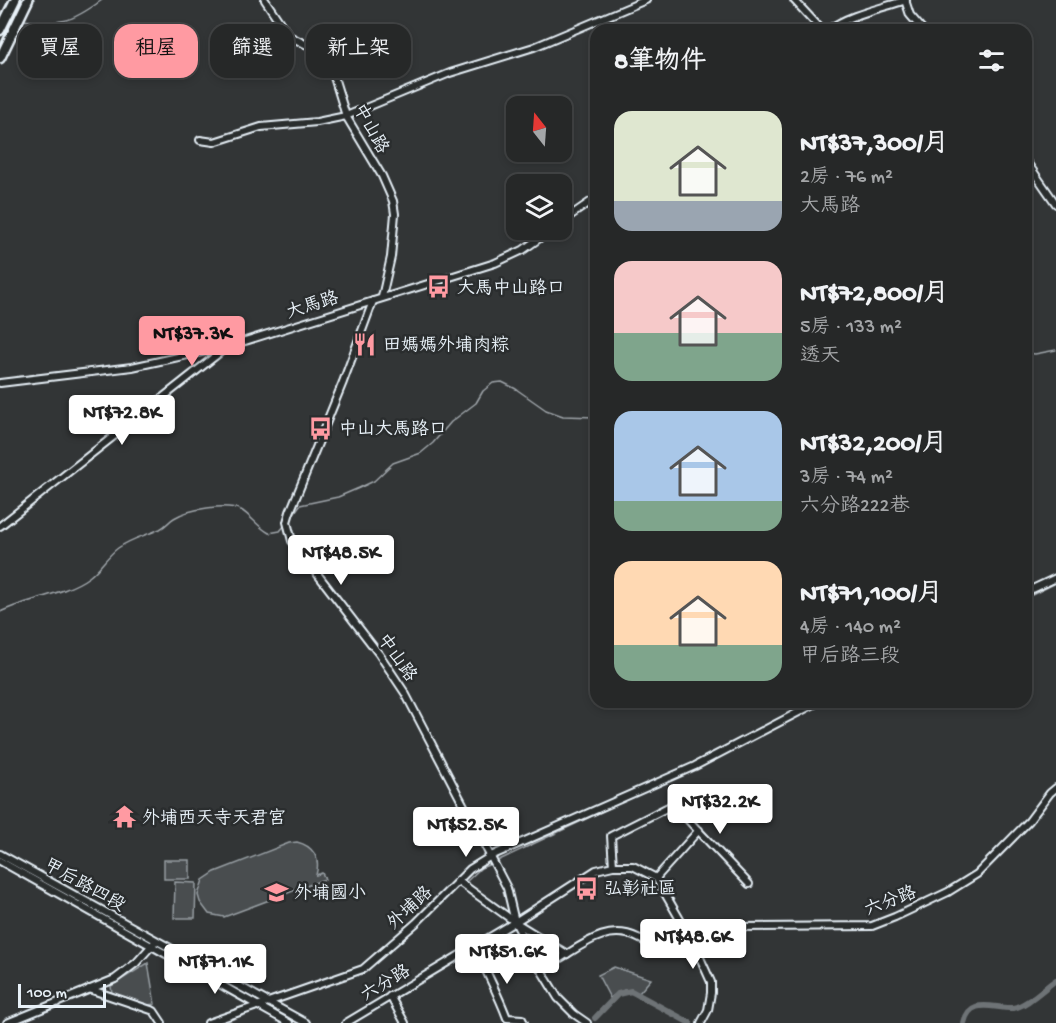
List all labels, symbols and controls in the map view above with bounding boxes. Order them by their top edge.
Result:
chip: 買屋 [18,24,102,78]
chip: 租屋 [114,24,198,78]
chip: 篩選 [210,24,294,78]
chip: 新上架 [306,24,411,78]
icon: filters [975,44,1008,77]
text: 8筆物件 [614,48,706,79]
north arrow [506,96,572,162]
map controls [506,96,572,240]
street label: 中山路 [348,100,393,158]
text: NT$37,300/月 [800,130,949,161]
icon: home [662,135,734,207]
text: 2房 · 76 m² [800,167,893,190]
button: layers [506,174,572,240]
text: 大馬路 [800,196,860,219]
bus stop icon: 大馬中山路口 [426,274,452,300]
place label: 大馬中山路口 [457,278,565,300]
text: NT$72,800/月 [800,280,949,311]
icon: home [662,285,734,357]
street label: 大馬路 [284,287,342,324]
pin: NT$37.3K [130,316,254,367]
text: 5房 · 133 m² [800,317,902,340]
text: NT$37.3K [153,324,231,347]
restaurant icon: 田媽媽外埔肉粽 [352,331,378,357]
place label: 田媽媽外埔肉粽 [383,335,509,357]
text: 透天 [800,346,840,369]
pin: NT$72.8K [60,395,184,446]
text: NT$72.8K [83,403,161,426]
bus stop icon: 中山大馬路口 [308,415,334,441]
place label: 中山大馬路口 [339,419,447,441]
text: NT$32,200/月 [800,430,948,461]
icon: home [662,435,734,507]
text: 3房 · 74 m² [800,467,893,490]
text: 六分路222巷 [800,496,909,519]
pin: NT$48.5K [279,535,403,586]
text: NT$48.5K [302,543,380,566]
text: NT$71,100/月 [800,580,943,611]
icon: home [662,585,734,657]
text: 4房 · 140 m² [800,617,901,640]
street label: 中山路 [372,630,421,687]
text: 甲后路三段 [800,646,900,669]
pin: NT$32.2K [658,784,782,835]
text: NT$32.2K [681,792,759,815]
temple icon: 外埔西天寺天君宮 [111,804,137,830]
pin: NT$52.5K [404,807,528,858]
place label: 外埔西天寺天君宮 [142,808,286,830]
text: NT$52.5K [427,815,505,838]
street label: 甲后路四段 [39,854,129,917]
bus stop icon: 弘彰社區 [573,875,599,901]
school or university icon: 外埔國小 [263,879,289,905]
place label: 弘彰社區 [604,879,676,901]
street label: 外埔路 [383,882,438,935]
street label: 六分路 [862,882,920,922]
place label: 外埔國小 [294,883,366,905]
pin: NT$48.6K [631,919,755,970]
text: NT$48.6K [654,927,732,950]
pin: NT$51.6K [445,934,569,985]
text: NT$51.6K [469,942,545,965]
pin: NT$71.1K [153,944,277,995]
text: NT$71.1K [178,952,252,975]
street label: 六分路 [357,960,415,1007]
scale bar [18,981,106,1008]
text: 100 m [27,985,67,1004]

